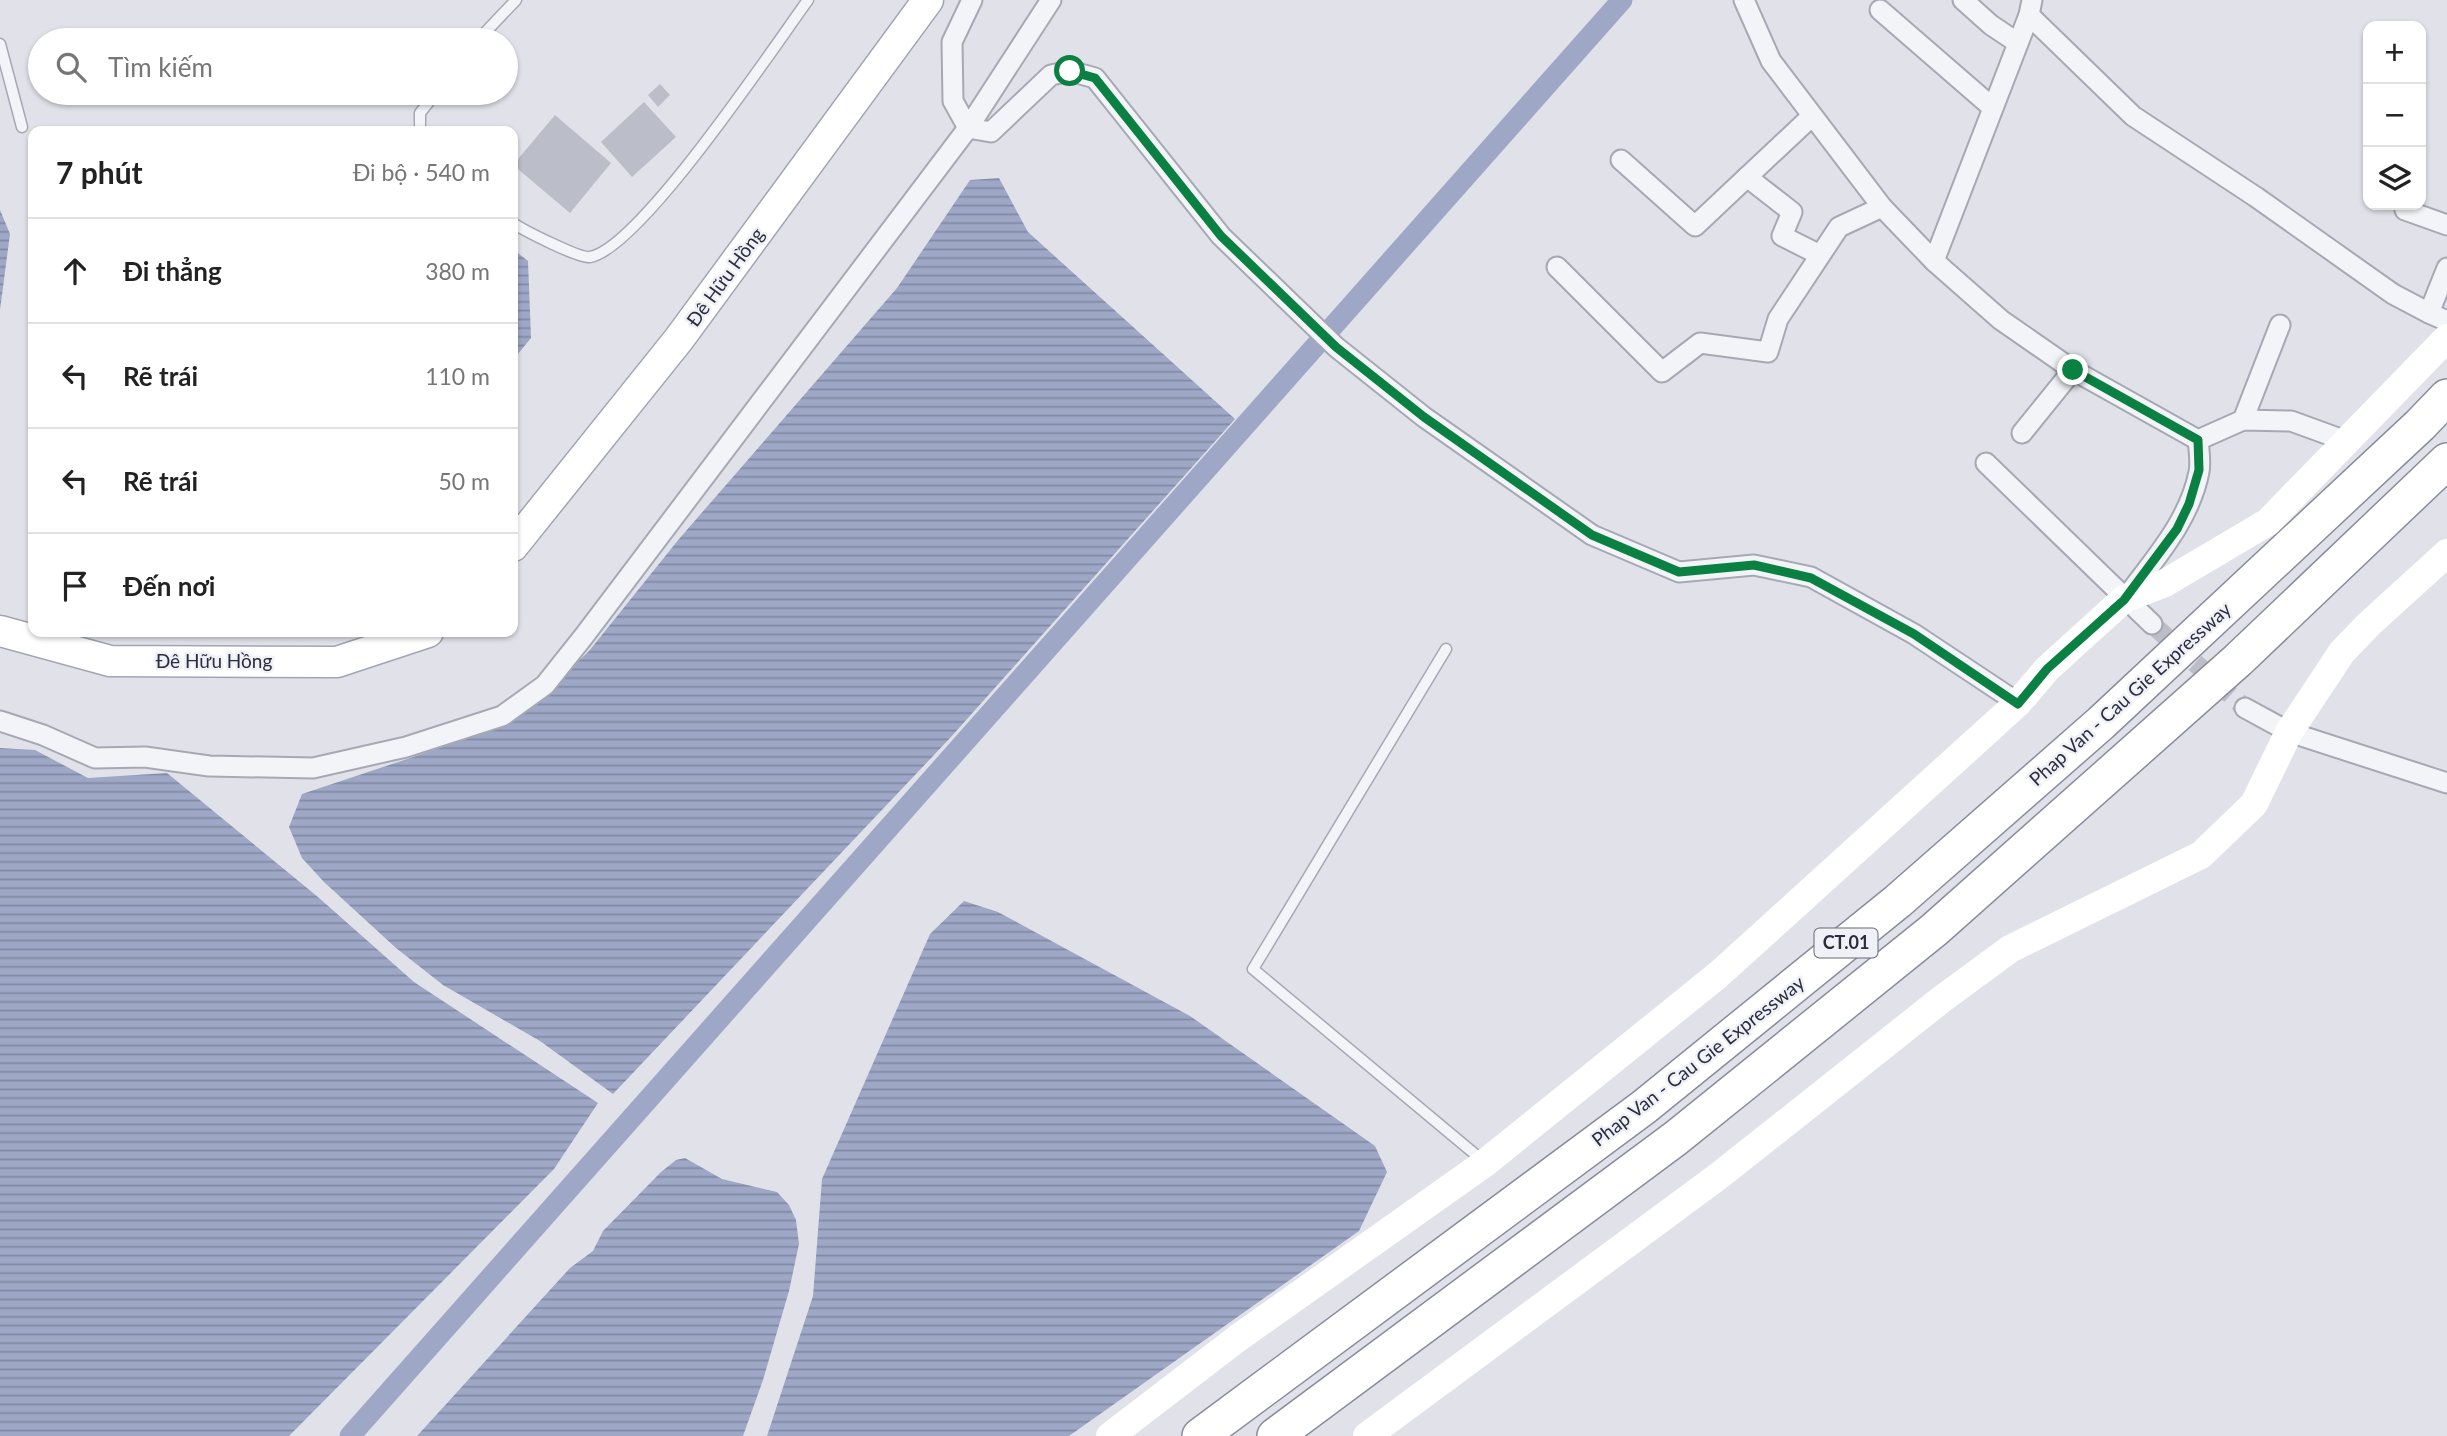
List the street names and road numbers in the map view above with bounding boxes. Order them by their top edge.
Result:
street label: Đê Hữu Hồng [681,223,768,331]
street label: Phap Van - Cau Gie Expressway [2024,597,2235,790]
street label: Đê Hữu Hồng [156,649,272,672]
road number: CT.01 [1814,928,1878,958]
street label: Phap Van - Cau Gie Expressway [1587,970,1809,1151]

